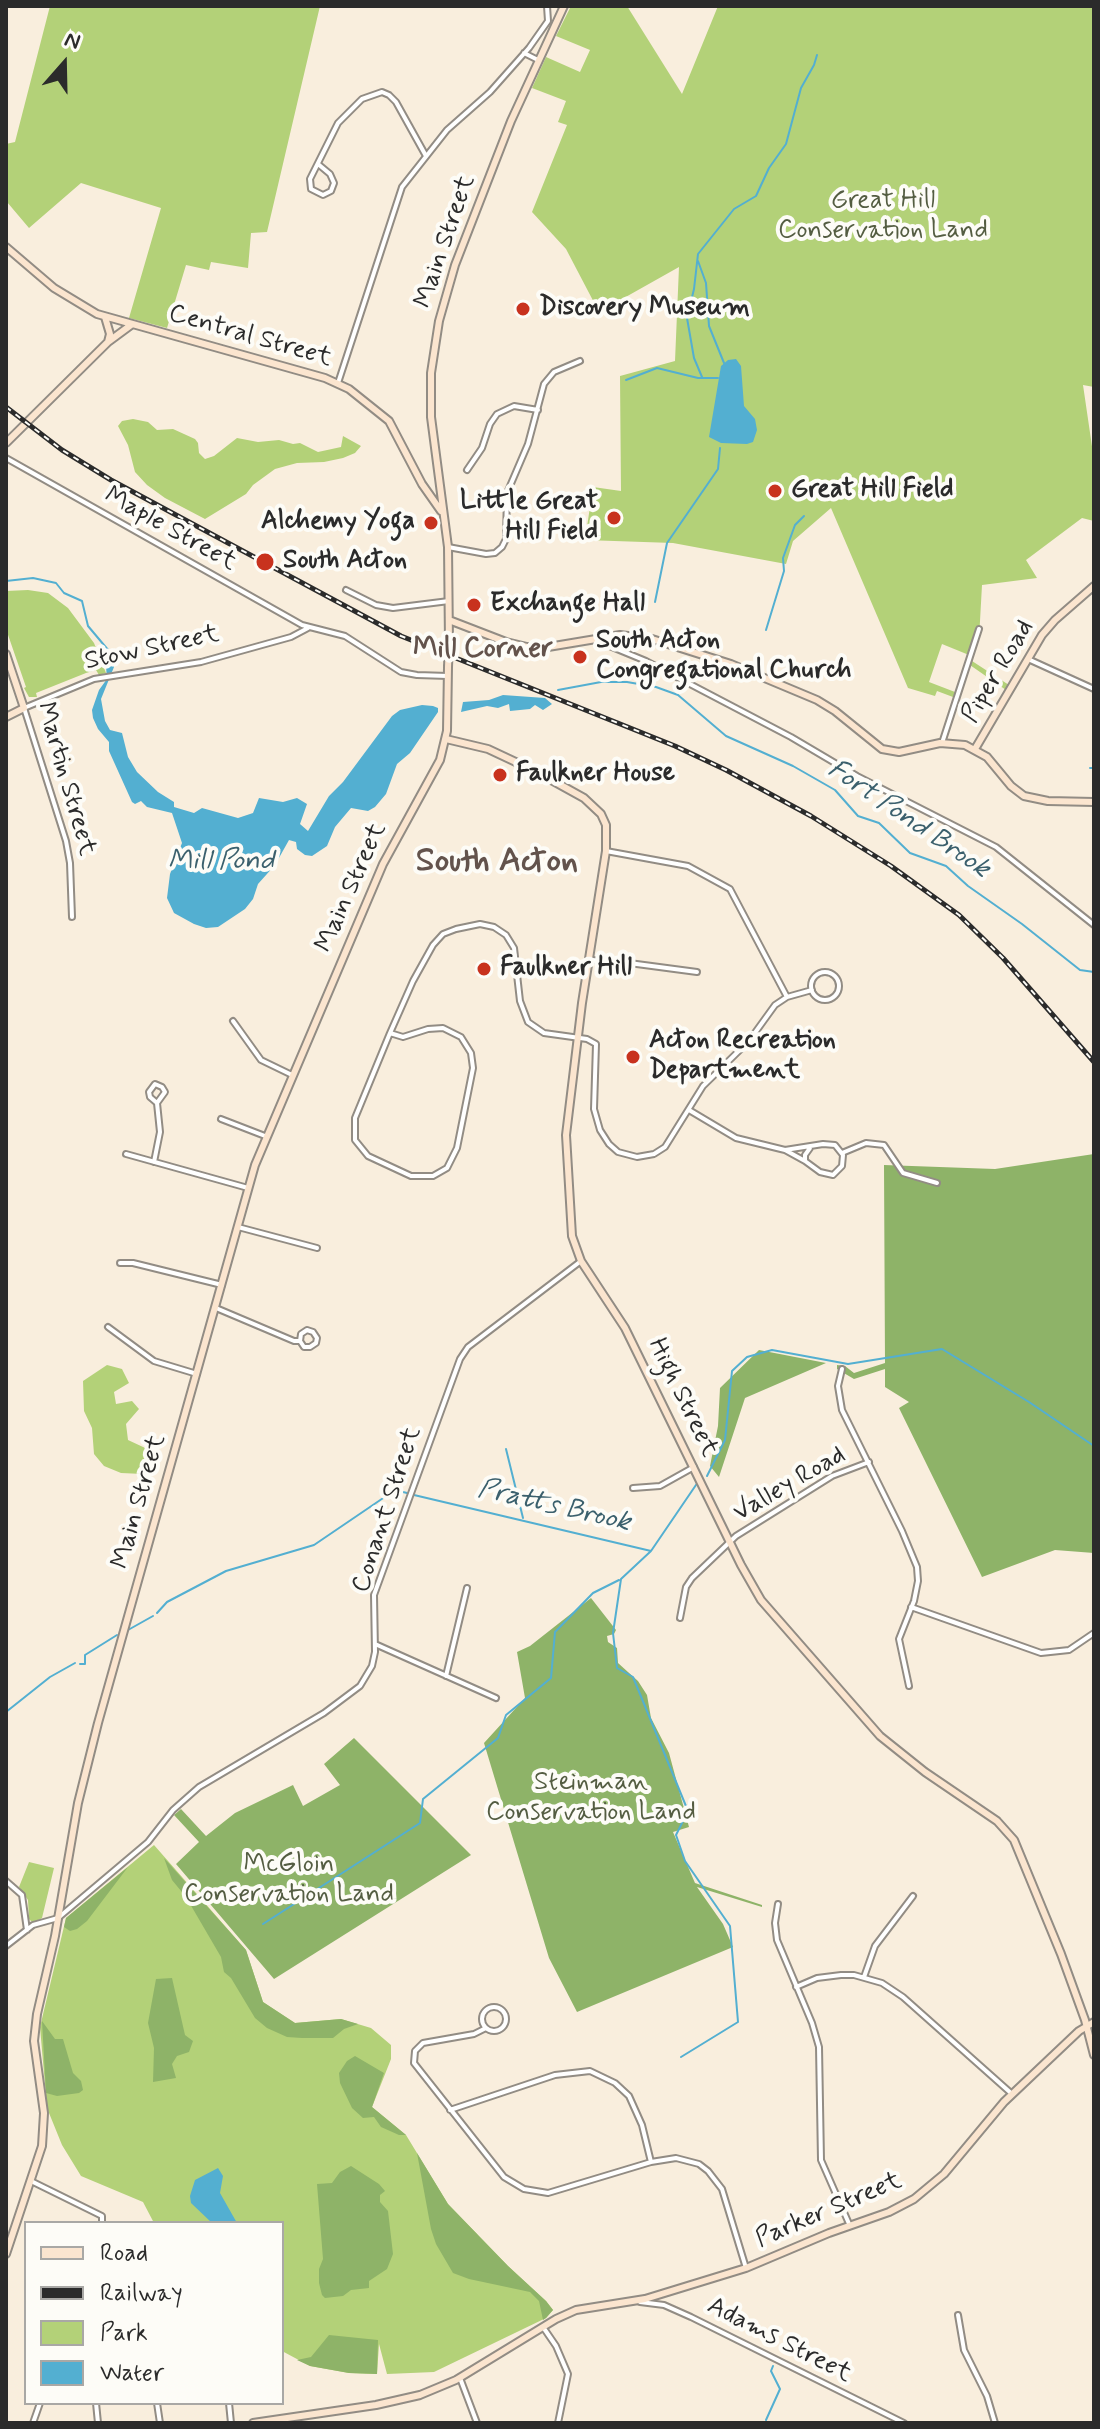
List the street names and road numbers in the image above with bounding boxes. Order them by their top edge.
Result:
street label: Main Street [409,172,483,312]
street label: Central Street [165,299,335,375]
street label: Maple Street [98,481,242,579]
street label: Piper Road [956,615,1042,729]
street label: Stow Street [82,620,222,678]
street label: Martin Street [28,699,102,859]
street label: Main Street [310,818,394,958]
street label: High Street [640,1334,724,1462]
street label: Conant Street [347,1423,429,1597]
street label: Main Street [106,1431,174,1573]
street label: Valley Road [728,1440,852,1530]
street label: Parker Street [751,2166,907,2256]
street label: Adams Street [701,2291,857,2391]

